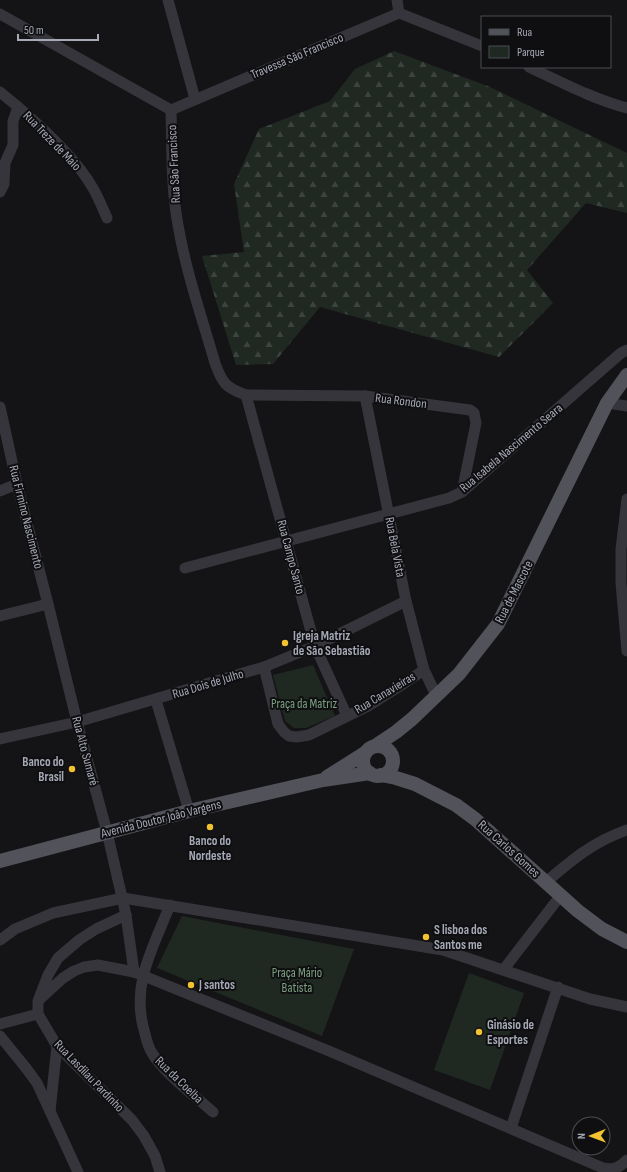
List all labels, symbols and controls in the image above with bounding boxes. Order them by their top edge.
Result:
scale bar [18,16,98,42]
legend [481,16,611,68]
text: 50 m [24,23,44,38]
text: Rua [517,25,533,40]
street label: Travessa São Francisco [248,29,346,83]
text: Parque [517,45,545,60]
street label: Rua Treze de Maio [20,108,84,174]
street label: Rua São Francisco [164,124,184,204]
street label: Rua Rondon [374,390,428,412]
street label: Rua Isabela Nascimento Seara [456,400,566,496]
street label: Rua Firmino Nascimento [5,464,47,570]
street label: Rua Bela Vista [381,516,409,578]
street label: Rua Campo Santo [273,518,309,596]
street label: Rua de Mascote [491,558,537,626]
place label: Igreja Matriz de São Sebastião [293,628,371,659]
marker: Igreja Matriz de São Sebastião [280,638,290,648]
street label: Rua Dois de Julho [170,666,246,702]
street label: Rua Canavieiras [352,668,419,717]
park label: Praça da Matriz [271,696,337,712]
street label: Rua Alto Sumaré [68,715,102,787]
place label: Banco do Brasil [22,754,64,785]
marker: Banco do Brasil [67,764,77,774]
street label: Avenida Doutor João Vargens [98,796,223,842]
street label: Rua Carlos Gomes [475,817,544,881]
marker: Banco do Nordeste [205,822,215,832]
place label: Banco do Nordeste [189,833,232,864]
place label: S lisboa dos Santos me [434,922,487,953]
marker: S lisboa dos Santos me [421,932,431,942]
park label: Praça Mário Batista [272,965,322,996]
place label: J santos [198,977,235,993]
marker: J santos [186,980,196,990]
place label: Ginásio de Esportes [487,1017,535,1048]
marker: Ginásio de Esportes [474,1027,484,1037]
street label: Rua Lasdilau Pardinho [51,1037,127,1115]
street label: Rua da Coelba [152,1053,206,1107]
north arrow [571,1116,611,1156]
text: N [575,1133,588,1139]

